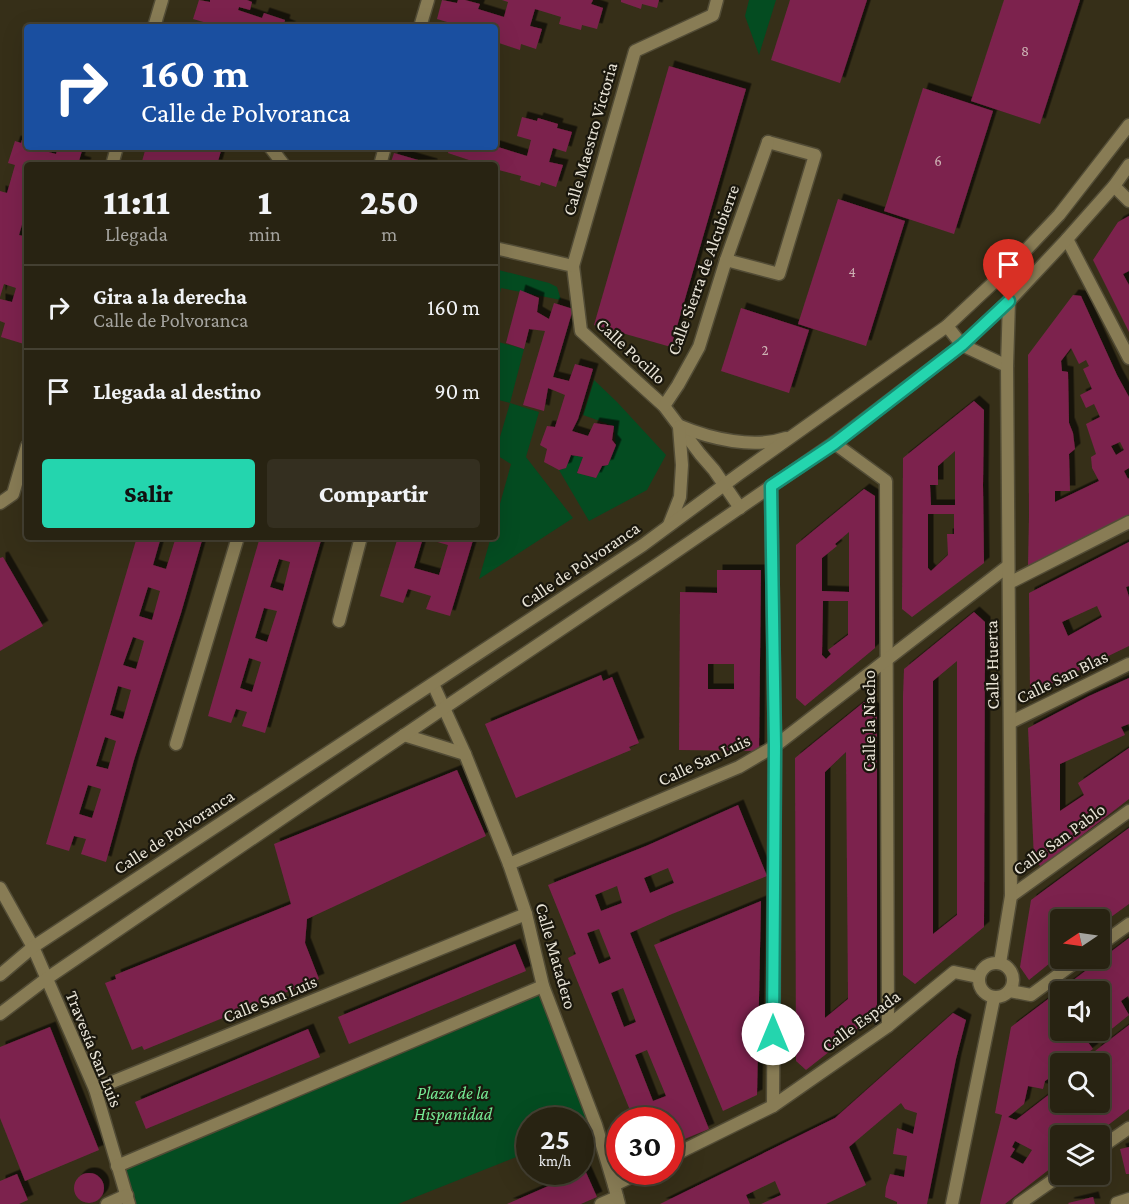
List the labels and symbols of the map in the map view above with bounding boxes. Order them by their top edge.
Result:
house number: 8 [1021,43,1029,59]
street label: Calle Maestro Victoria [559,60,621,218]
house number: 6 [934,153,942,169]
street label: Calle Sierra de Alcubierre [663,182,743,358]
pin [983,239,1034,301]
house number: 4 [848,264,856,280]
street label: Calle Pocillo [592,314,670,388]
house number: 2 [761,342,769,358]
street label: Calle de Polvoranca [517,518,643,612]
street label: Calle Huerta [981,620,1003,710]
street label: Calle San Blas [1013,646,1111,708]
street label: Calle la Nacho [859,670,879,772]
street label: Calle San Luis [655,730,753,790]
street label: Calle de Polvoranca [110,786,238,878]
street label: Calle San Pablo [1009,799,1109,879]
street label: Calle Matadero [531,901,581,1011]
north arrow [1050,909,1110,969]
street label: Calle San Luis [220,971,320,1027]
street label: Calle Espada [818,986,904,1056]
street label: Travesía San Luis [62,988,126,1110]
position arrow [741,1002,805,1066]
park label: Plaza de la Hispanidad [414,1083,493,1124]
speed limit sign: 30 [606,1107,684,1185]

